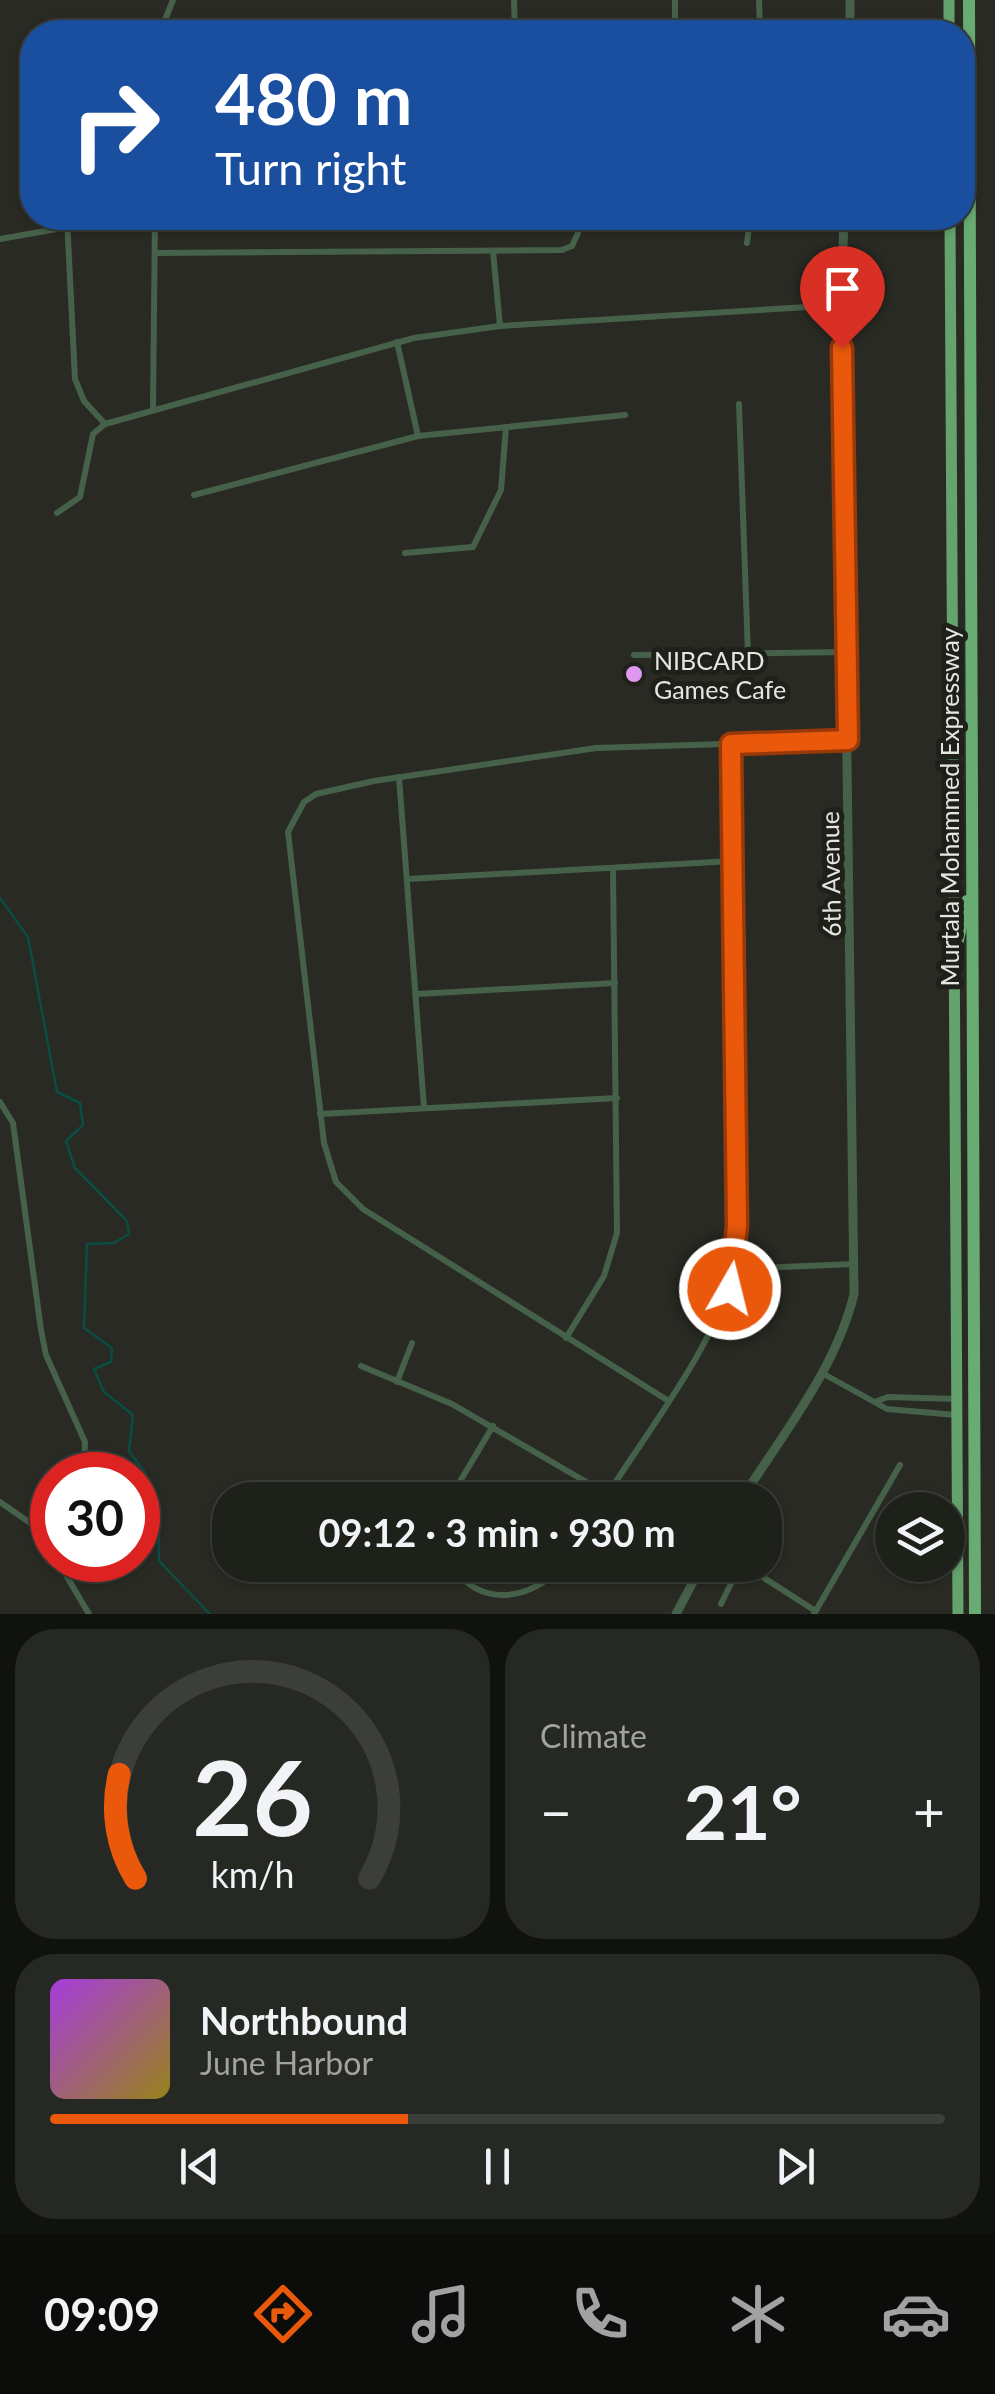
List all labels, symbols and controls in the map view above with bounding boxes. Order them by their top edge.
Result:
text: 480 m [215,56,412,140]
icon: right [50,60,180,190]
text: Turn right [215,141,406,195]
pin [800,246,885,349]
icon: arrive [815,261,870,316]
street label: Murtala Mohammed Expressway [934,627,964,987]
place label: NIBCARD Games Cafe [654,645,786,704]
marker: NIBCARD Games Cafe [623,663,645,685]
street label: 6th Avenue [814,811,846,937]
position arrow [678,1237,782,1341]
speed limit sign: 30 [30,1452,160,1582]
map controls [875,1492,965,1582]
button: layers [875,1492,965,1582]
text: 09:12 · 3 min · 930 m [318,1509,676,1555]
text: Climate [540,1716,647,1755]
text: 26 [192,1733,313,1858]
text: 21° [683,1766,802,1856]
text: − [540,1778,572,1844]
text: + [913,1778,945,1844]
text: km/h [211,1853,294,1896]
text: Northbound [200,1997,408,2043]
text: June Harbor [200,2043,373,2082]
icon: previous [172,2139,227,2194]
icon: pause [470,2139,525,2194]
icon: next [768,2139,823,2194]
icon: directions [248,2279,318,2349]
icon: music [406,2279,476,2349]
icon: phone [565,2279,635,2349]
icon: climate [723,2279,793,2349]
icon: car [881,2279,951,2349]
text: 09:09 [44,2287,160,2341]

